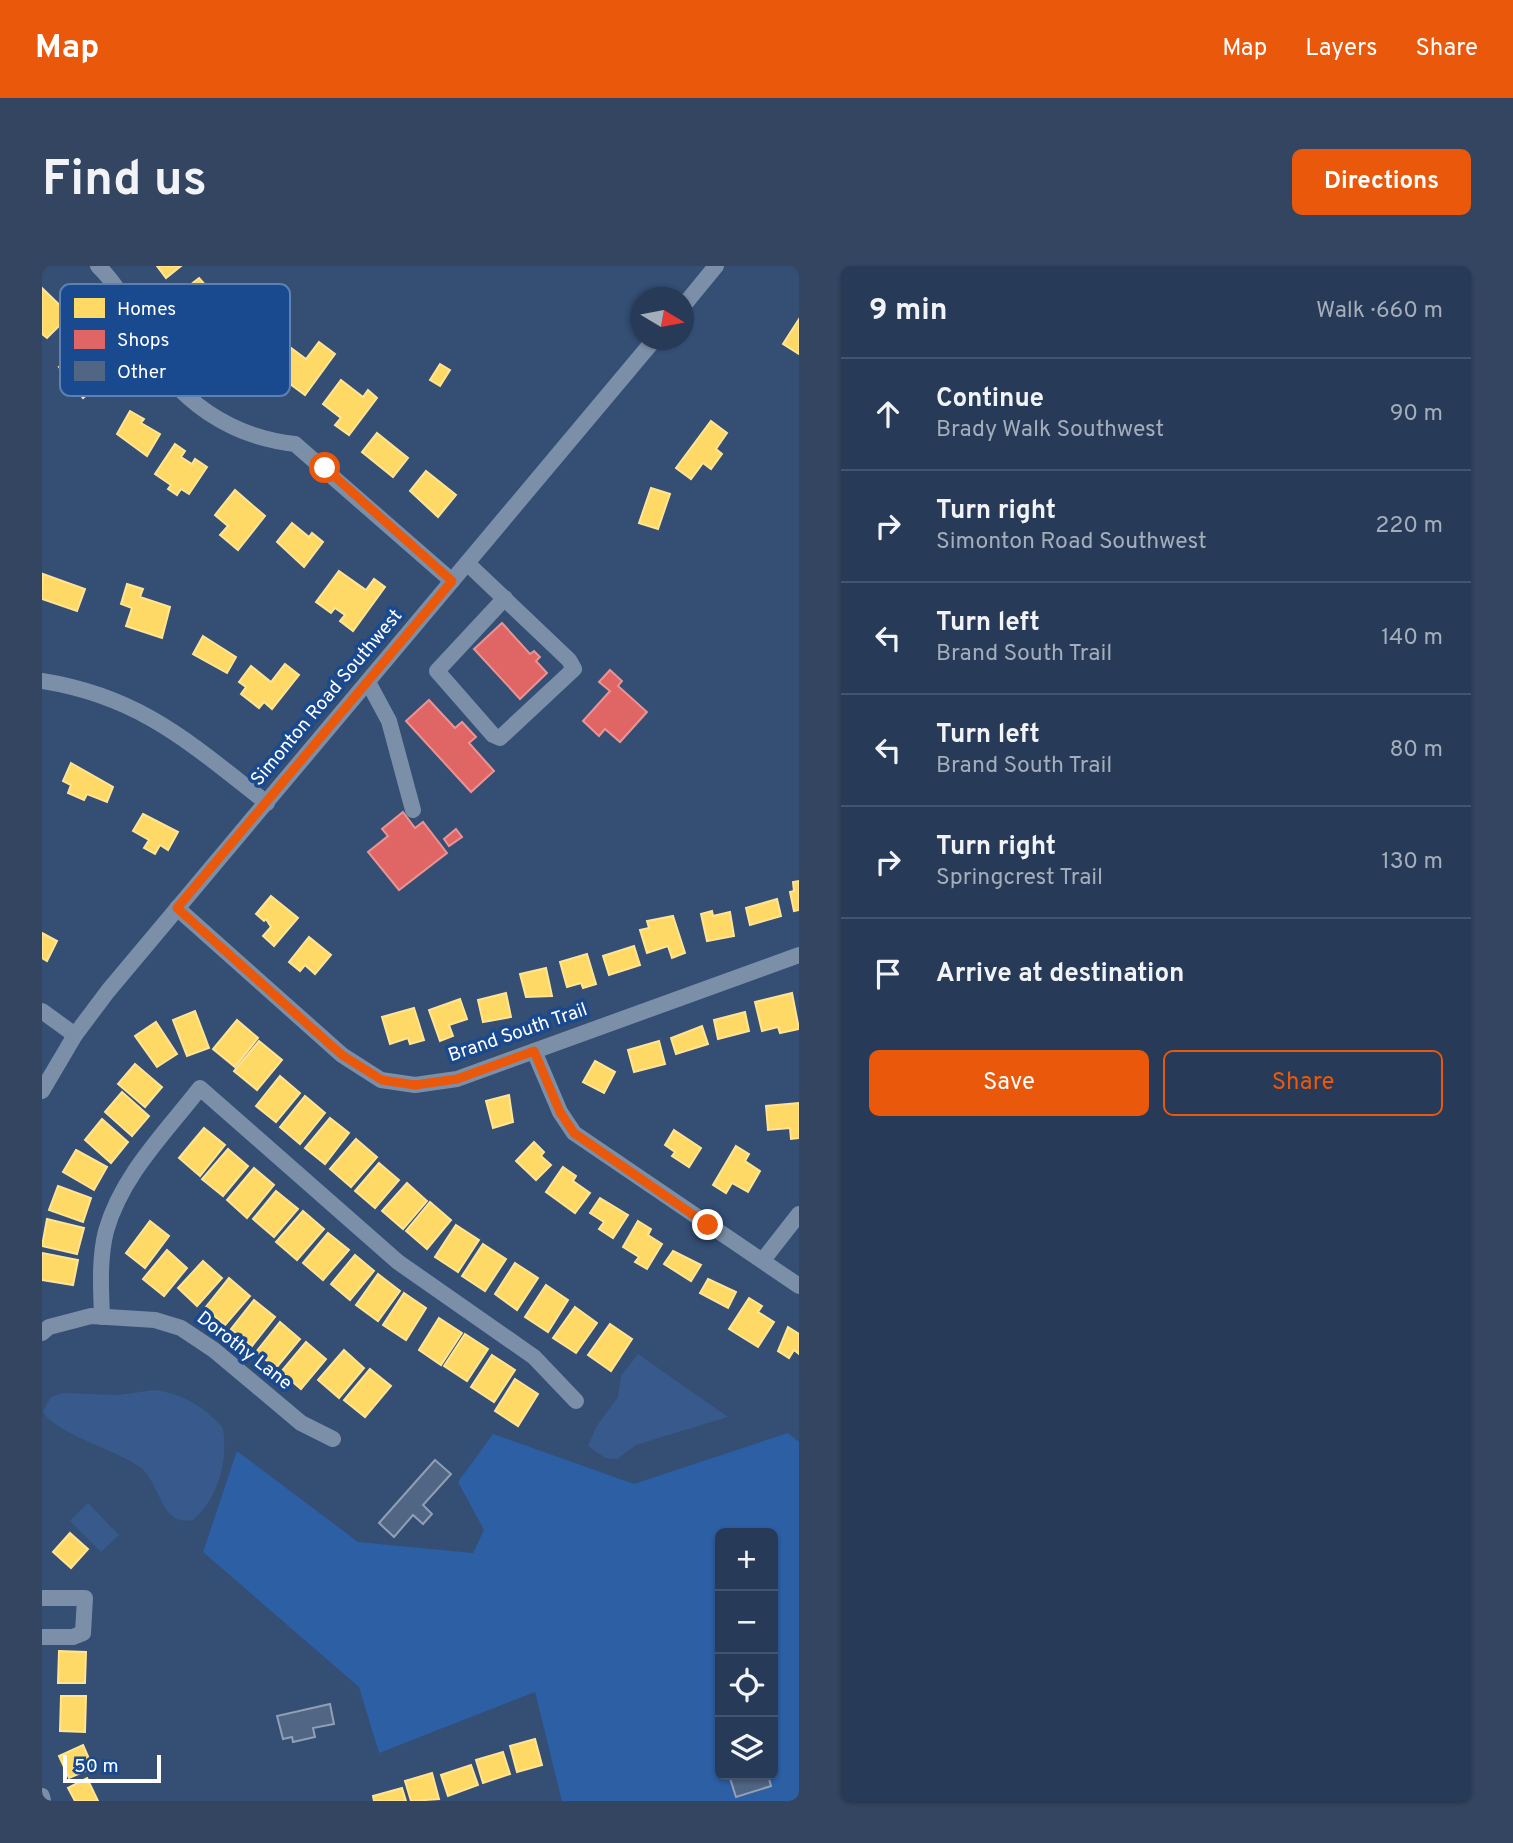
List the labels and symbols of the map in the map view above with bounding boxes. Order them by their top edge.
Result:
legend [60,284,290,396]
north arrow [631,287,694,350]
text: Homes [117,298,176,322]
text: Shops [117,329,169,353]
text: Other [117,361,167,385]
route start [309,452,340,483]
street label: Simonton Road Southwest [246,605,408,791]
street label: Brand South Trail [445,998,591,1068]
route end [692,1209,723,1240]
street label: Dorothy Lane [191,1306,297,1396]
scale bar [63,1752,161,1784]

